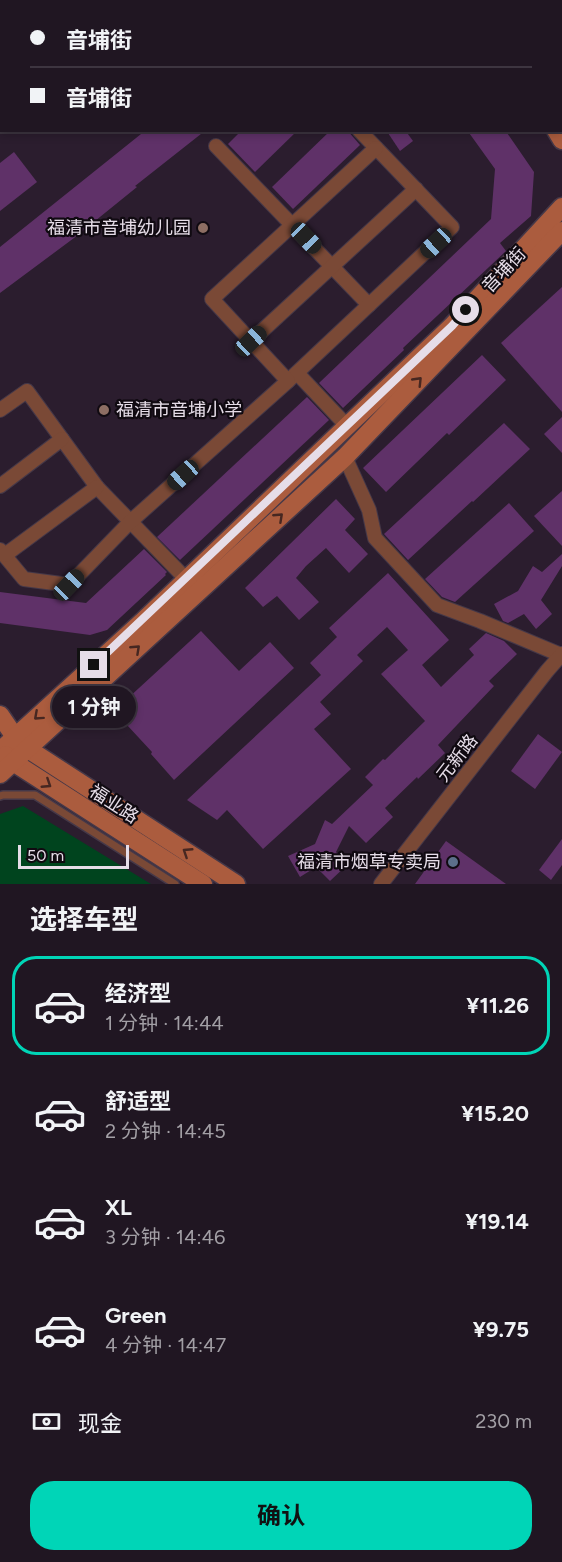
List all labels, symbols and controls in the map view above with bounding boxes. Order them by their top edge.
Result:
text: 音埔街 [66,27,132,54]
text: 音埔街 [66,85,132,112]
place label: 福清市音埔幼儿园 [47,217,191,239]
car [287,219,325,257]
marker: 福清市音埔幼儿园 [196,221,210,235]
car [417,224,455,262]
street label: 音埔街 [478,243,530,297]
route start [452,296,479,323]
car [232,322,270,360]
one-way arrow [411,377,422,388]
place label: 福清市音埔小学 [116,399,242,421]
marker: 福清市音埔小学 [97,403,111,417]
car [164,456,202,494]
one-way arrow [273,513,283,524]
car [50,566,88,604]
one-way arrow [129,645,140,656]
route end [80,651,107,678]
callout: 1 分钟 [52,686,136,728]
text: 1 分钟 [67,695,121,719]
one-way arrow [35,709,45,720]
street label: 元新路 [432,730,482,786]
one-way arrow [41,776,51,788]
street label: 福业路 [85,780,143,828]
scale bar [18,842,129,869]
text: 50 m [27,846,64,865]
one-way arrow [183,848,194,859]
place label: 福清市烟草专卖局 [297,851,441,873]
marker: 福清市烟草专卖局 [446,855,460,869]
text: 选择车型 [30,903,138,936]
icon: car [33,979,87,1033]
text: 经济型 [105,980,171,1007]
text: ¥11.26 [466,992,529,1019]
text: 1 分钟 · 14:44 [105,1011,224,1035]
icon: car [33,1087,87,1141]
text: 舒适型 [105,1088,171,1115]
text: ¥15.20 [461,1100,529,1127]
text: 2 分钟 · 14:45 [105,1119,226,1143]
text: XL [105,1194,132,1221]
icon: car [33,1195,87,1249]
text: ¥19.14 [465,1208,529,1235]
text: 3 分钟 · 14:46 [105,1225,225,1249]
text: Green [105,1302,167,1329]
icon: car [33,1303,87,1357]
text: ¥9.75 [473,1316,529,1343]
text: 4 分钟 · 14:47 [105,1333,226,1357]
icon: cash [30,1405,63,1438]
text: 230 m [475,1409,532,1433]
text: 现金 [78,1410,122,1437]
button: 确认 [30,1481,532,1550]

